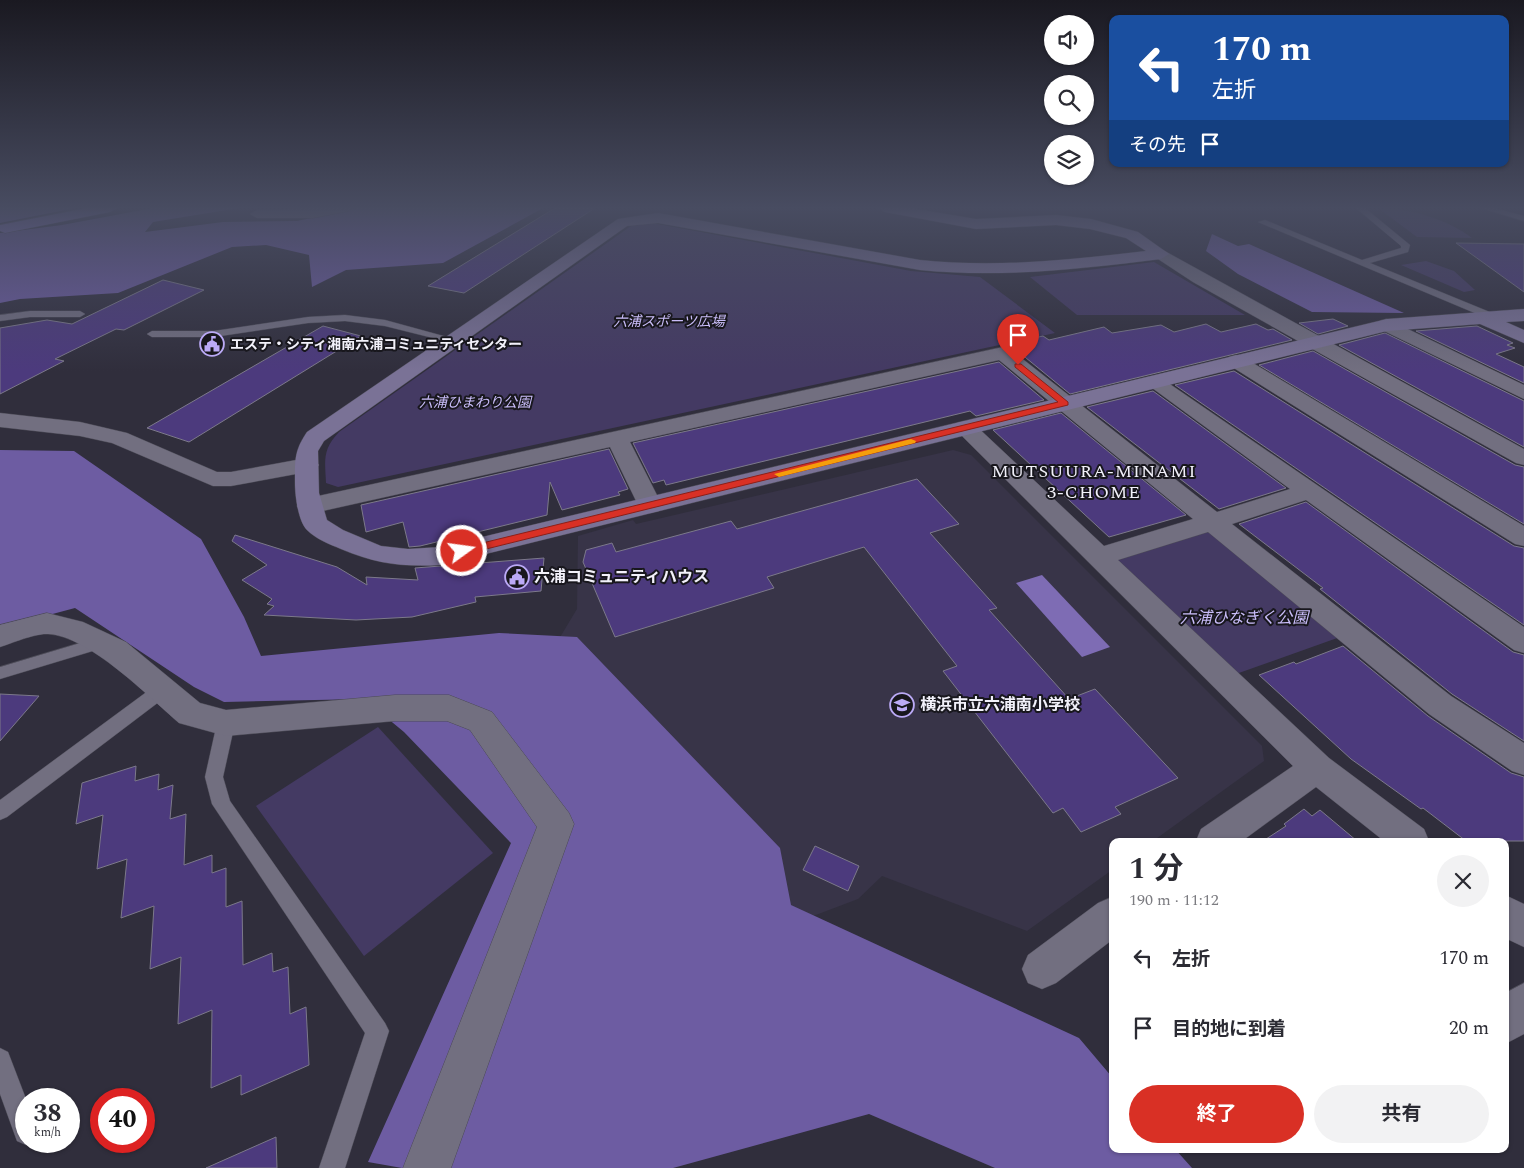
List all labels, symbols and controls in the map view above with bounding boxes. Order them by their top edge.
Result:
map controls [1044,15,1094,185]
button: sound [1044,15,1094,65]
text: 170 m [1212,23,1311,76]
icon: left [1129,35,1194,100]
text: 左折 [1212,74,1256,107]
button: search [1044,75,1094,125]
icon: arrive [1196,130,1224,158]
text: その先 [1129,131,1186,160]
button: layers [1044,135,1094,185]
park label: 六浦スポーツ広場 [613,311,727,332]
pin [997,314,1039,365]
icon: arrive [1004,321,1032,349]
public building icon: エステ・シティ湘南六浦コミュニティセンター [199,331,225,357]
place label: エステ・シティ湘南六浦コミュニティセンター [230,334,522,355]
park label: 六浦ひまわり公園 [419,392,533,413]
district label: MUTSUURA-MINAMI 3-CHOME [991,458,1197,506]
position arrow [435,524,487,576]
public building icon: 六浦コミュニティハウス [504,564,530,590]
place label: 六浦コミュニティハウス [534,565,709,589]
park label: 六浦ひなぎく公園 [1180,606,1310,630]
school or university icon: 横浜市立六浦南小学校 [889,692,915,718]
place label: 横浜市立六浦南小学校 [920,693,1080,717]
text: 1 分 [1129,846,1183,892]
button: close [1437,855,1489,907]
text: 190 m · 11:12 [1129,888,1219,912]
icon: left [1129,944,1157,972]
text: 170 m [1439,944,1489,973]
text: 左折 [1172,945,1210,974]
icon: arrive [1129,1014,1157,1042]
text: 20 m [1449,1014,1489,1043]
text: 目的地に到着 [1172,1015,1286,1044]
button: 終了 [1129,1085,1304,1143]
button: 共有 [1314,1085,1489,1143]
speed limit sign: 40 [90,1088,155,1153]
text: 38 [33,1095,62,1133]
text: km/h [34,1123,61,1142]

